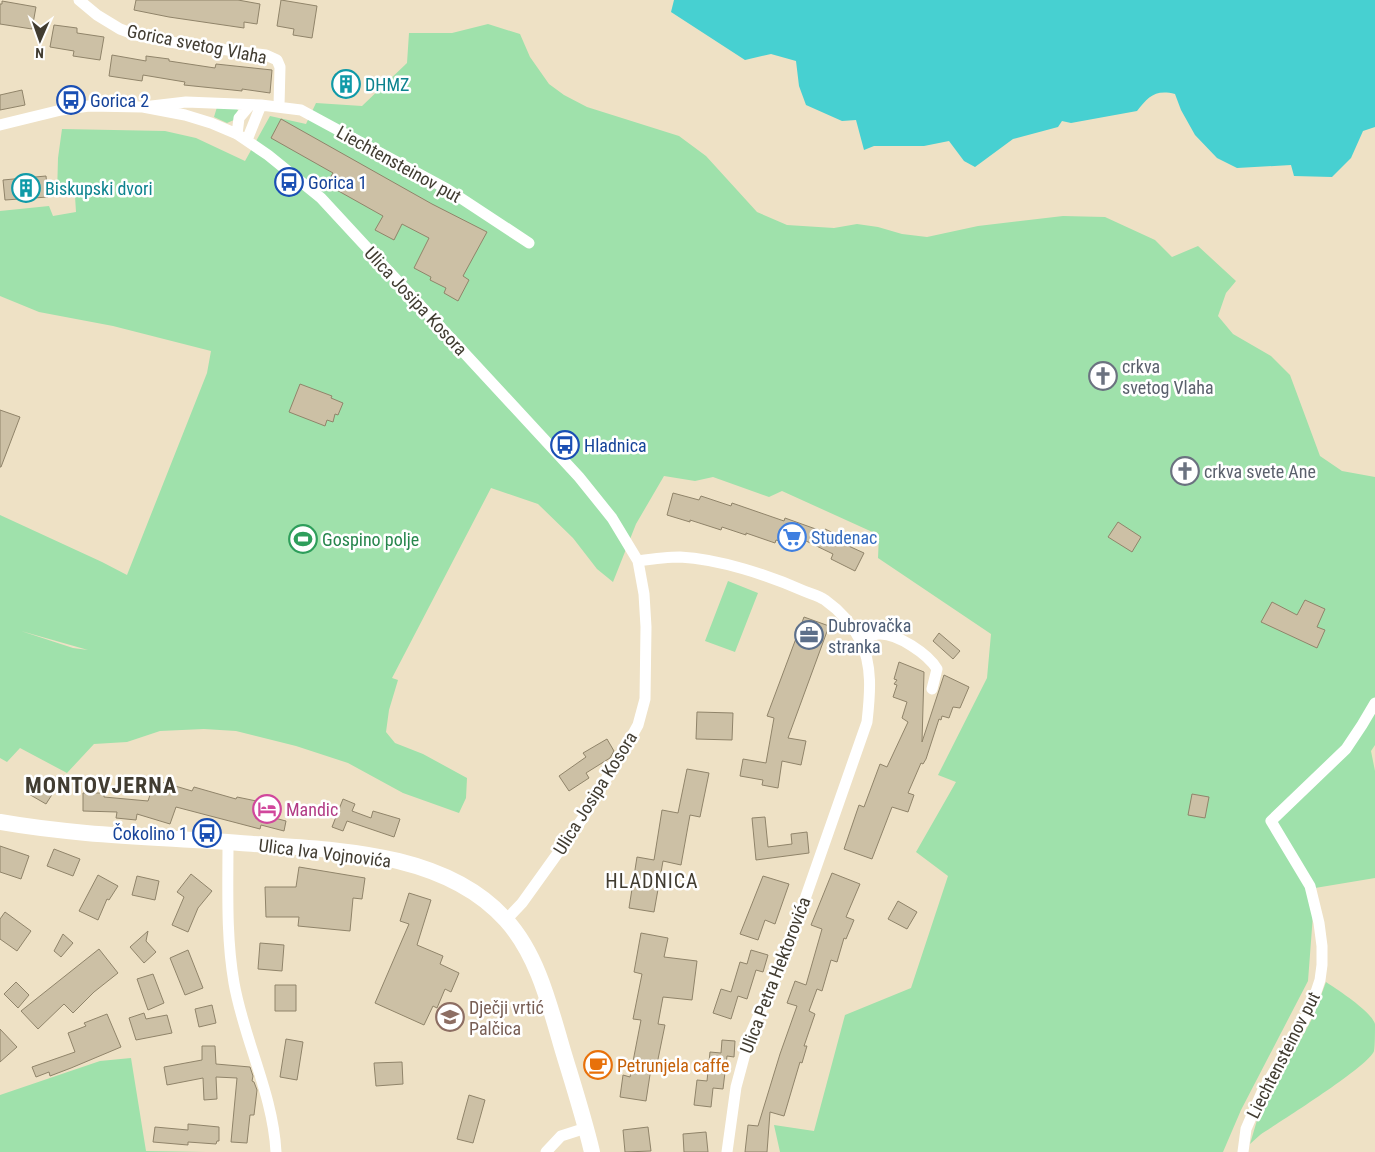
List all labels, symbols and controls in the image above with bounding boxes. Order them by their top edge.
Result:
north arrow [15,15,65,65]
street label: Gorica svetog Vlaha [125,20,269,68]
text: N [35,45,44,61]
building icon: DHMZ [331,69,361,99]
place label: DHMZ [365,74,409,95]
bus stop icon: Gorica 2 [56,85,86,115]
place label: Gorica 2 [90,90,149,111]
street label: Liechtensteinov put [333,121,465,207]
bus stop icon: Gorica 1 [274,167,304,197]
place label: Gorica 1 [308,172,367,193]
building icon: Biskupski dvori [11,173,41,203]
place label: Biskupski dvori [45,178,153,199]
street label: Ulica Josipa Kosora [360,242,472,360]
place label: crkva svetog Vlaha [1122,356,1214,398]
church icon: crkva svetog Vlaha [1088,361,1118,391]
bus stop icon: Hladnica [550,430,580,460]
place label: Hladnica [584,435,647,456]
church icon: crkva svete Ane [1170,456,1200,486]
place label: crkva svete Ane [1204,461,1316,482]
supermarket icon: Studenac [777,522,807,552]
sports icon: Gospino polje [288,524,318,554]
place label: Studenac [811,527,877,548]
place label: Gospino polje [322,529,419,550]
place label: Dubrovačka stranka [828,615,911,657]
office icon: Dubrovačka stranka [794,620,824,650]
street label: Ulica Josipa Kosora [549,728,641,858]
district label: MONTOVJERNA [25,773,177,798]
hotel icon: Mandic [252,794,282,824]
place label: Mandic [286,799,338,820]
bus stop icon: Čokolino 1 [192,818,222,848]
place label: Čokolino 1 [113,823,188,844]
street label: Ulica Iva Vojnovića [258,834,392,872]
district label: HLADNICA [605,869,699,893]
street label: Ulica Petra Hektorovića [735,894,815,1056]
street label: Liechtensteinov put [1242,988,1324,1122]
place label: Dječji vrtić Palčica [469,997,544,1039]
school or university icon: Dječji vrtić Palčica [435,1002,465,1032]
cafe icon: Petrunjela caffe [583,1050,613,1080]
place label: Petrunjela caffe [617,1055,729,1076]

